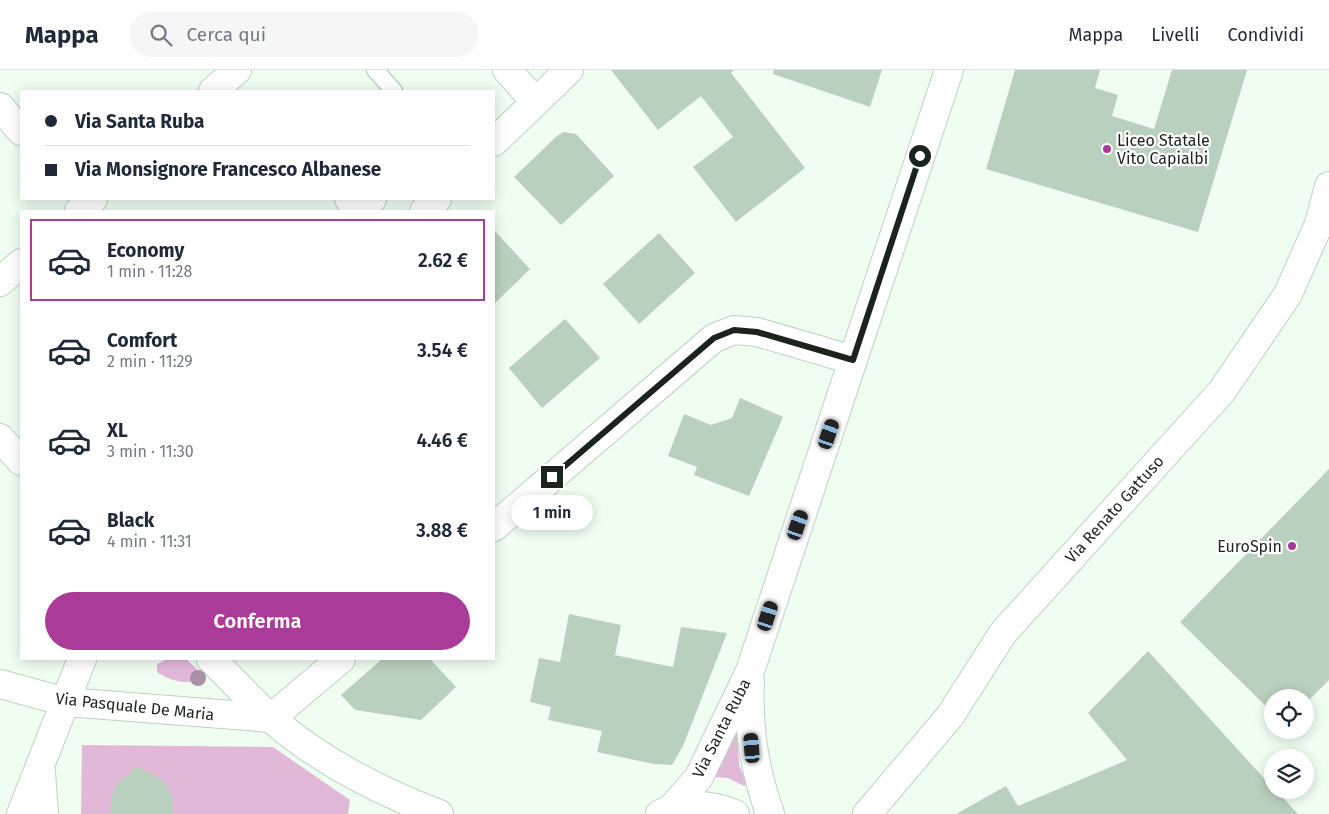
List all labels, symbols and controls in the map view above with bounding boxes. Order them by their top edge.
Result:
search box [129,12,479,57]
text: Mappa [25,21,99,49]
icon: search [147,21,175,49]
text: Cerca qui [187,23,266,46]
text: Mappa [1069,24,1123,46]
text: Livelli [1151,24,1200,46]
text: Condividi [1228,24,1304,46]
text: Via Santa Ruba [75,110,205,133]
place label: Liceo Statale Vito Capialbi [1117,131,1210,168]
marker: Liceo Statale Vito Capialbi [1101,143,1113,155]
route start [909,145,931,167]
text: Via Monsignore Francesco Albanese [75,158,381,181]
icon: car [47,238,92,283]
text: Economy [107,239,184,262]
text: 2.62 € [418,249,468,272]
text: 1 min · 11:28 [107,262,192,281]
icon: car [47,328,92,373]
text: Comfort [107,329,177,352]
text: 3.54 € [417,339,468,362]
text: 2 min · 11:29 [107,352,193,371]
car [817,417,840,451]
icon: car [47,418,92,463]
text: XL [107,419,128,442]
text: 4.46 € [416,429,468,452]
text: 3 min · 11:30 [107,442,194,461]
street label: Via Renato Gattuso [1061,452,1168,567]
route end [541,466,563,488]
callout: 1 min [511,494,593,530]
text: 1 min [533,503,571,522]
icon: car [47,508,92,553]
car [786,508,809,542]
text: Black [107,509,154,532]
text: 3.88 € [416,519,468,542]
text: 4 min · 11:31 [107,532,192,551]
place label: EuroSpin [1217,537,1282,556]
marker: EuroSpin [1286,540,1298,552]
button: Conferma [45,592,470,650]
car [756,599,779,633]
street label: Via Santa Ruba [688,675,755,781]
street label: Via Pasquale De Maria [55,689,215,724]
map controls [1264,689,1314,799]
button: locate [1264,689,1314,739]
car [743,732,760,764]
button: layers [1264,749,1314,799]

